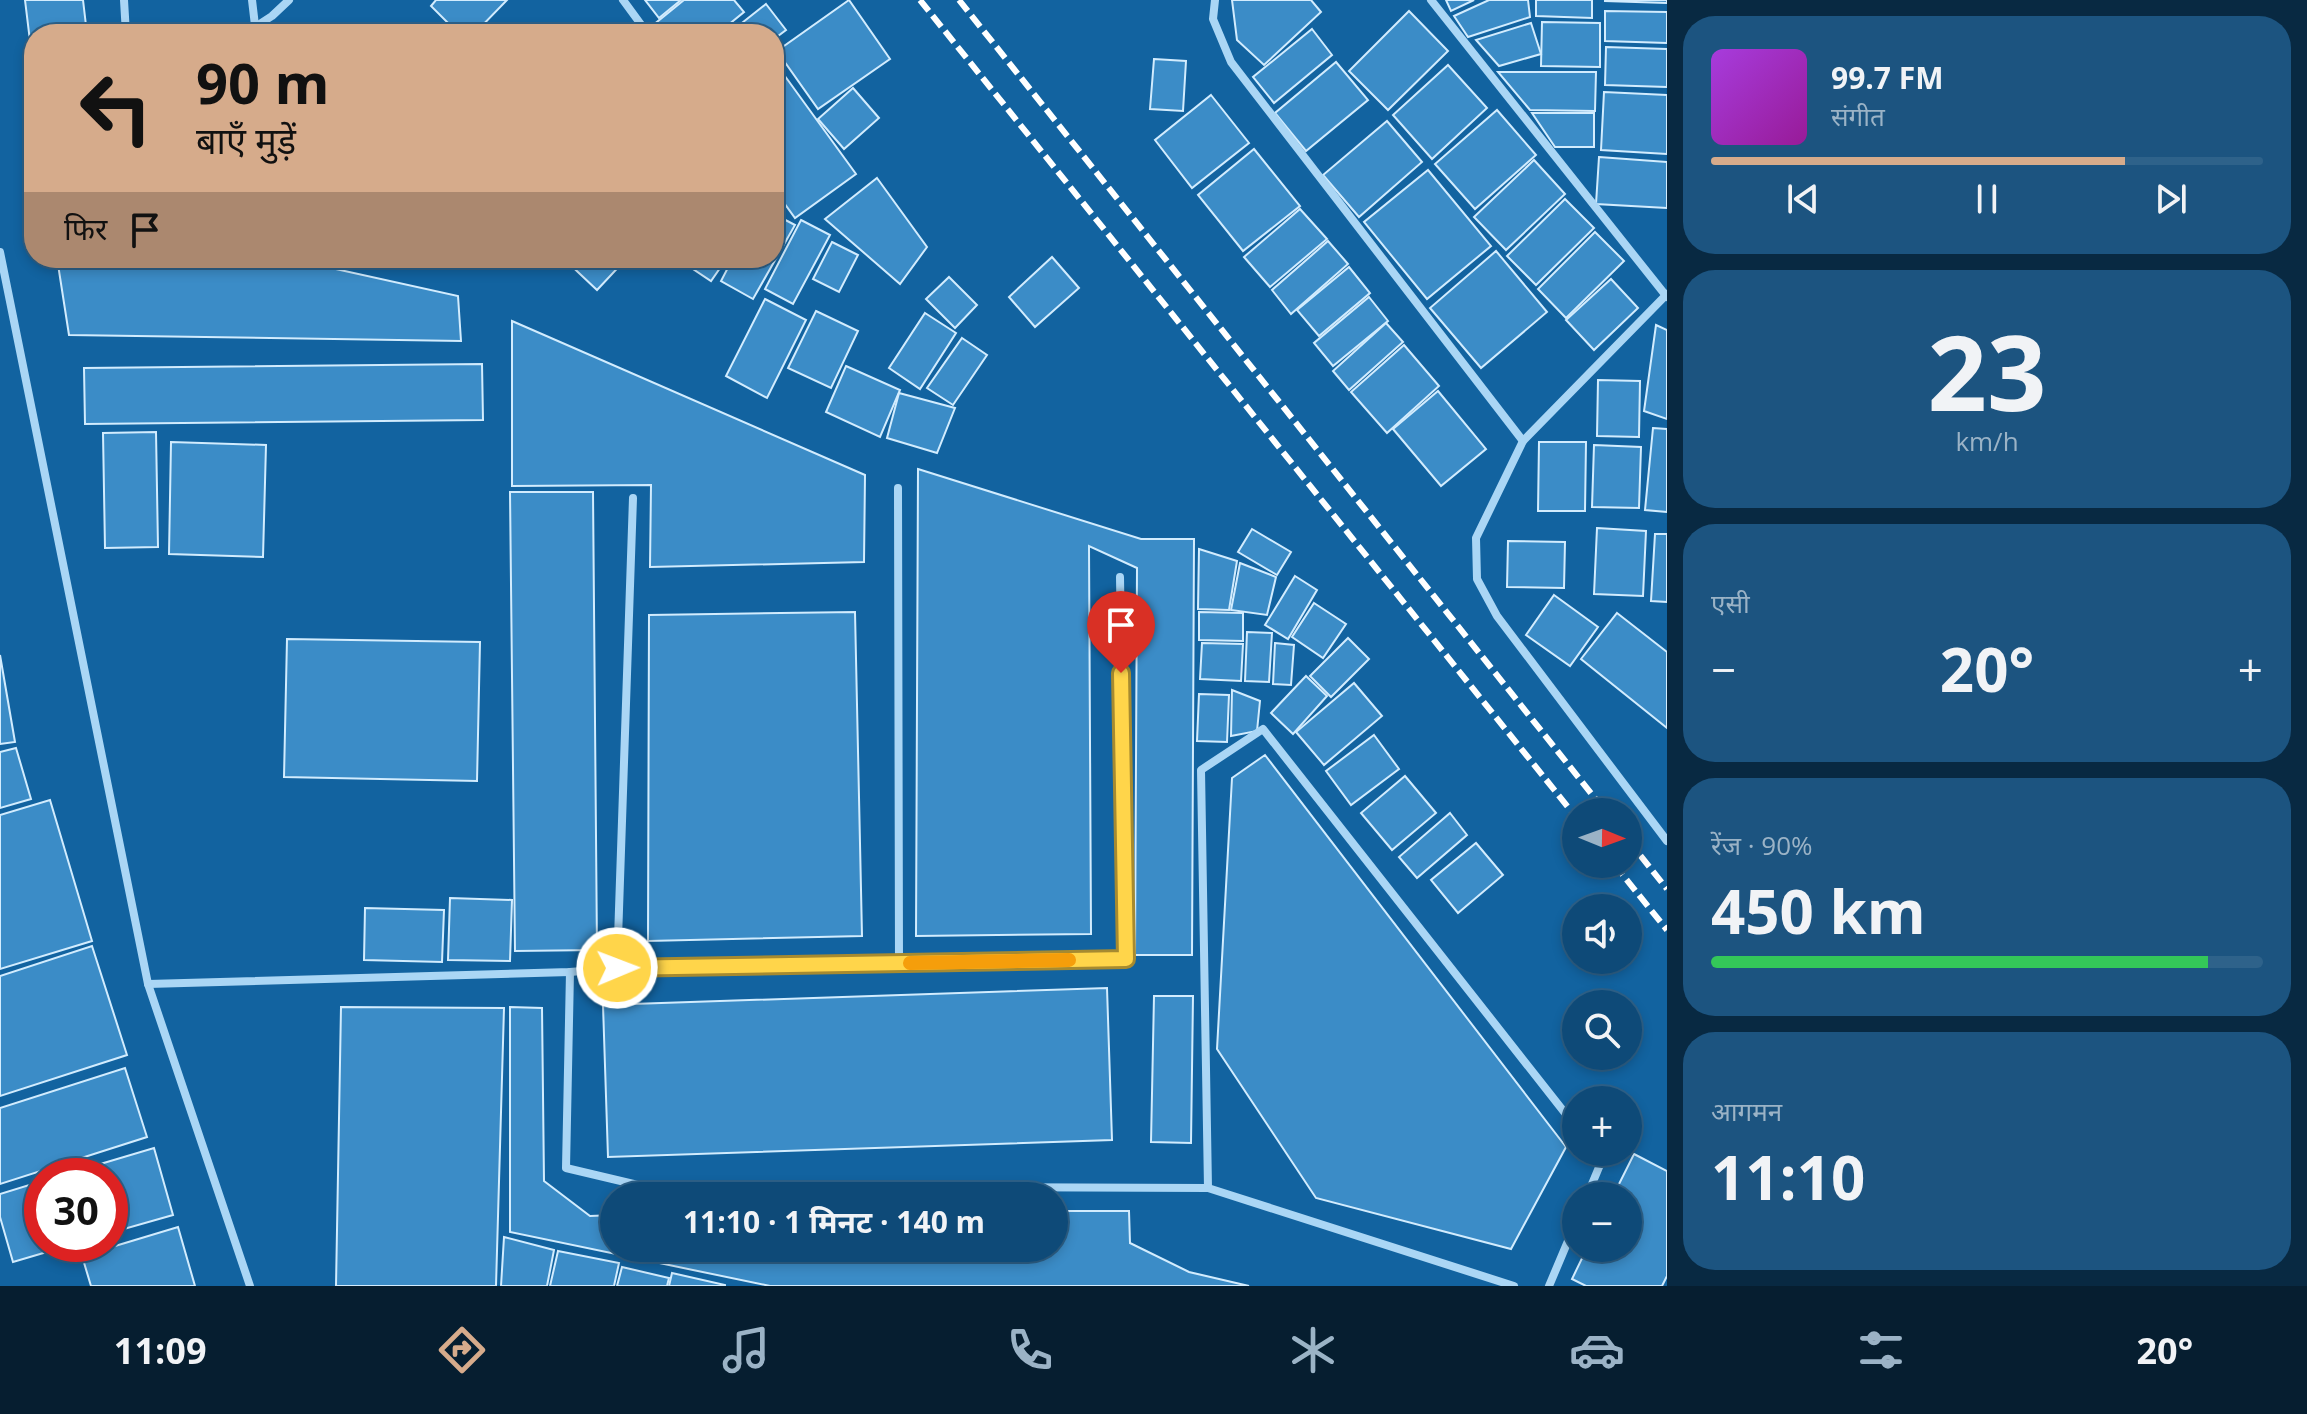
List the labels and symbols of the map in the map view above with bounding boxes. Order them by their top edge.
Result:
pin [1087,591,1155,673]
north arrow [1562,798,1642,878]
position arrow [575,926,659,1010]
speed limit sign: 30 [24,1158,128,1262]

